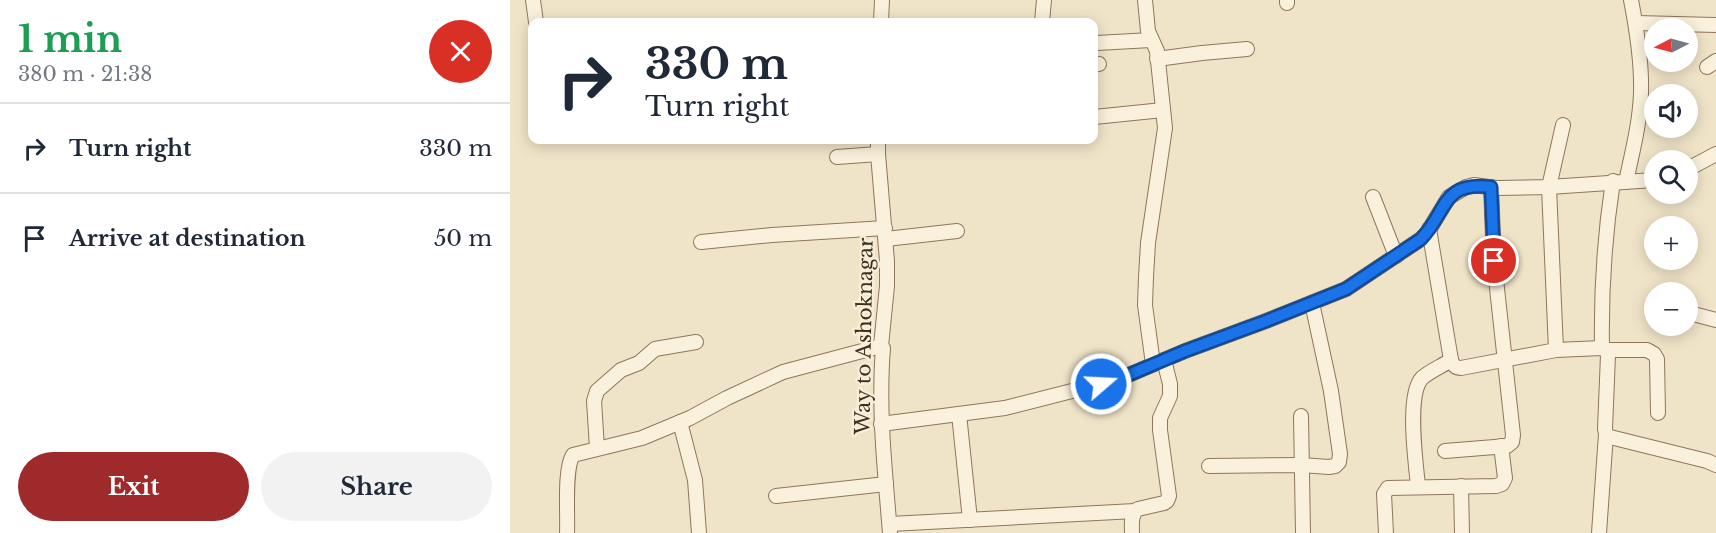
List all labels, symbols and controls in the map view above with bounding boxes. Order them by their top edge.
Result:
text: 1 min [18,17,122,62]
north arrow [1644,18,1698,72]
map controls [1644,18,1698,336]
button: close [429,20,492,83]
text: 330 m [645,38,788,90]
icon: right [546,42,624,120]
text: 380 m · 21:38 [18,62,152,86]
button: sound [1644,84,1698,138]
text: Turn right [645,90,789,123]
icon: right [18,132,51,165]
text: Turn right [69,135,191,162]
text: 330 m [419,135,492,162]
button: search [1644,150,1698,204]
button: + [1644,216,1698,270]
icon: arrive [18,222,51,255]
text: Arrive at destination [69,225,306,252]
text: 50 m [434,225,492,252]
pin [1468,235,1519,286]
street label: Way to Ashoknagar [850,237,878,436]
icon: arrive [1477,244,1510,277]
button: − [1644,282,1698,336]
position arrow [1069,352,1133,416]
button: Exit [18,452,249,521]
button: Share [261,452,492,521]

